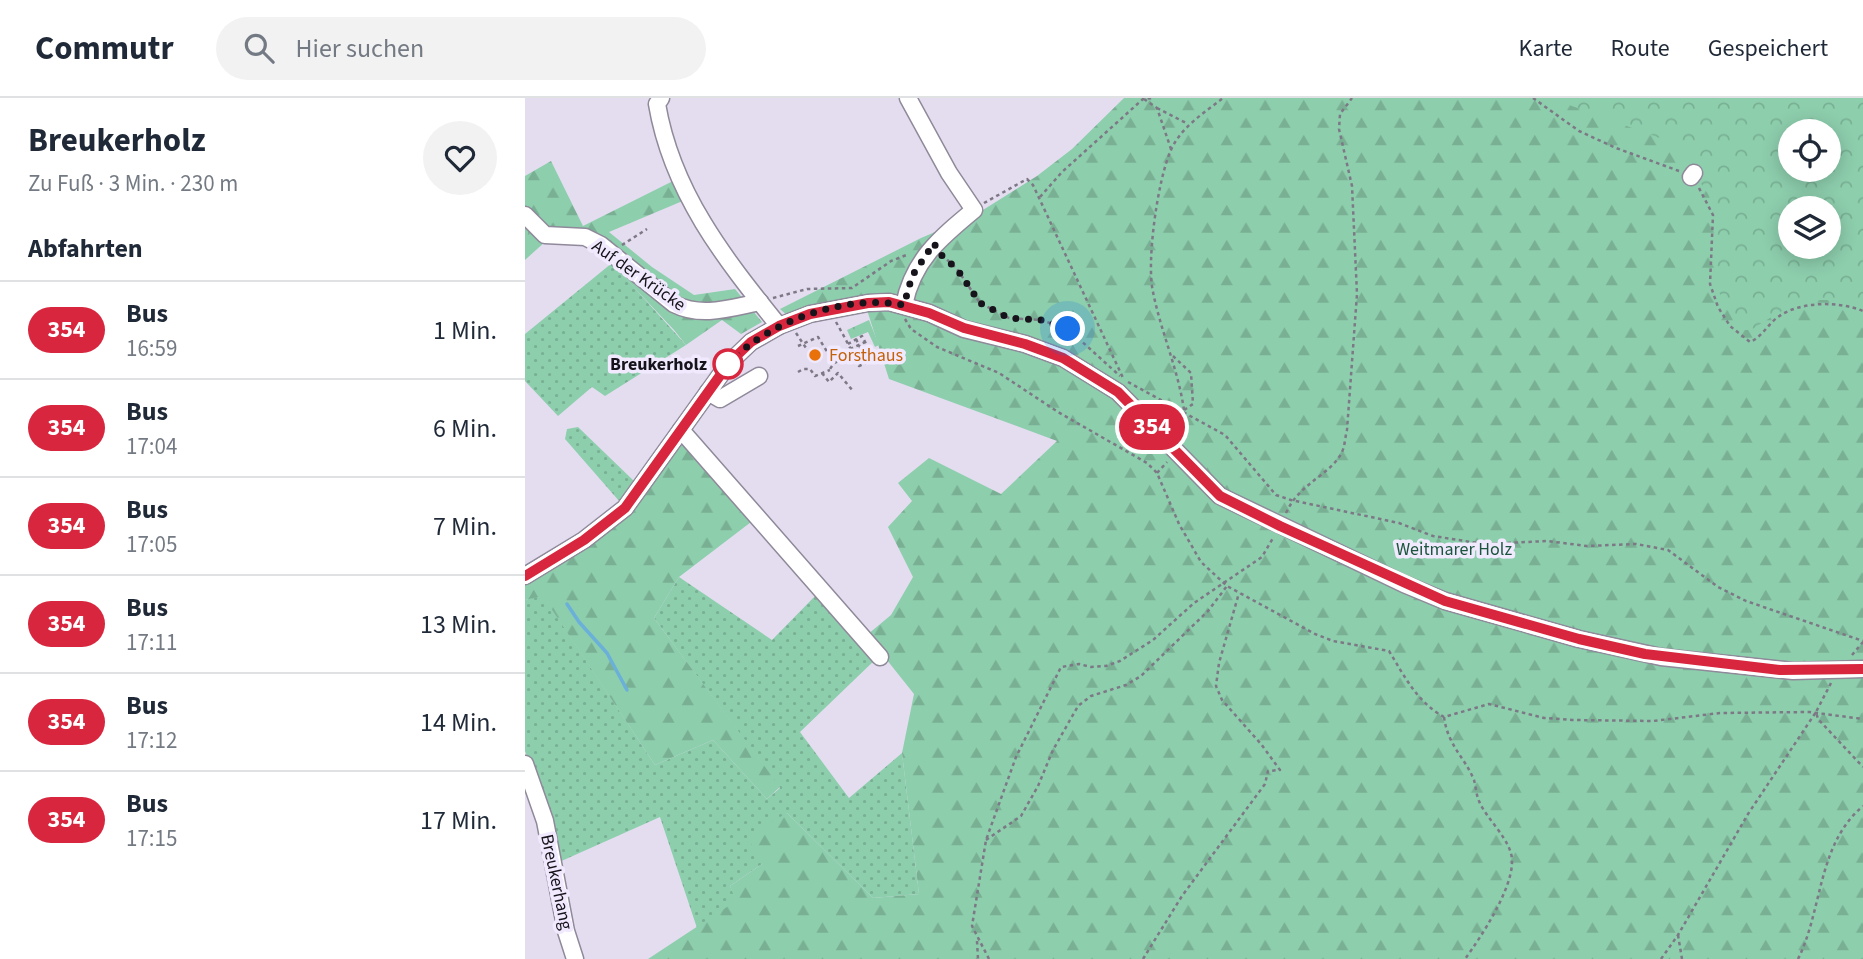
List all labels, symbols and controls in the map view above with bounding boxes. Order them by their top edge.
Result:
search box [216,17,706,80]
text: Commutr [35,25,174,72]
icon: search [240,29,278,67]
text: Hier suchen [296,30,424,67]
text: Karte [1519,31,1573,66]
text: Route [1611,31,1670,66]
text: Gespeichert [1708,31,1828,66]
text: Breukerholz [28,117,206,164]
map controls [1778,119,1841,259]
button: locate [1778,119,1841,182]
button: heart [423,121,497,195]
text: Zu Fuß · 3 Min. · 230 m [28,167,238,200]
button: layers [1778,196,1841,259]
text: Abfahrten [28,230,143,267]
street label: Auf der Krücke [587,234,691,317]
text: Bus [126,295,168,332]
your location [1050,311,1085,346]
text: 354 [47,312,86,347]
text: 1 Min. [433,312,497,349]
text: 16:59 [126,332,177,365]
place label: Forsthaus [829,343,903,368]
marker: Forsthaus [807,347,823,363]
marker: Breukerholz [713,349,743,379]
place label: Breukerholz [610,352,707,377]
text: Bus [126,393,168,430]
line badge: 354 [1112,404,1192,450]
text: 354 [1133,409,1171,444]
text: 354 [47,410,86,445]
text: 6 Min. [433,410,497,447]
text: 17:04 [126,430,177,463]
text: Bus [126,491,168,528]
text: 354 [47,508,86,543]
text: 7 Min. [433,508,497,545]
text: 17:05 [126,528,177,561]
park label: Weitmarer Holz [1396,537,1512,562]
text: Bus [126,589,168,626]
text: 354 [47,606,86,641]
text: 13 Min. [420,606,497,643]
text: 17:11 [126,626,177,659]
text: Bus [126,687,168,724]
text: 354 [47,704,86,739]
text: 14 Min. [420,704,497,741]
text: 17:12 [126,724,177,757]
text: Bus [126,785,168,822]
text: 354 [47,802,86,837]
text: 17 Min. [420,802,497,839]
text: 17:15 [126,822,177,855]
street label: Breukerhang [534,832,579,932]

